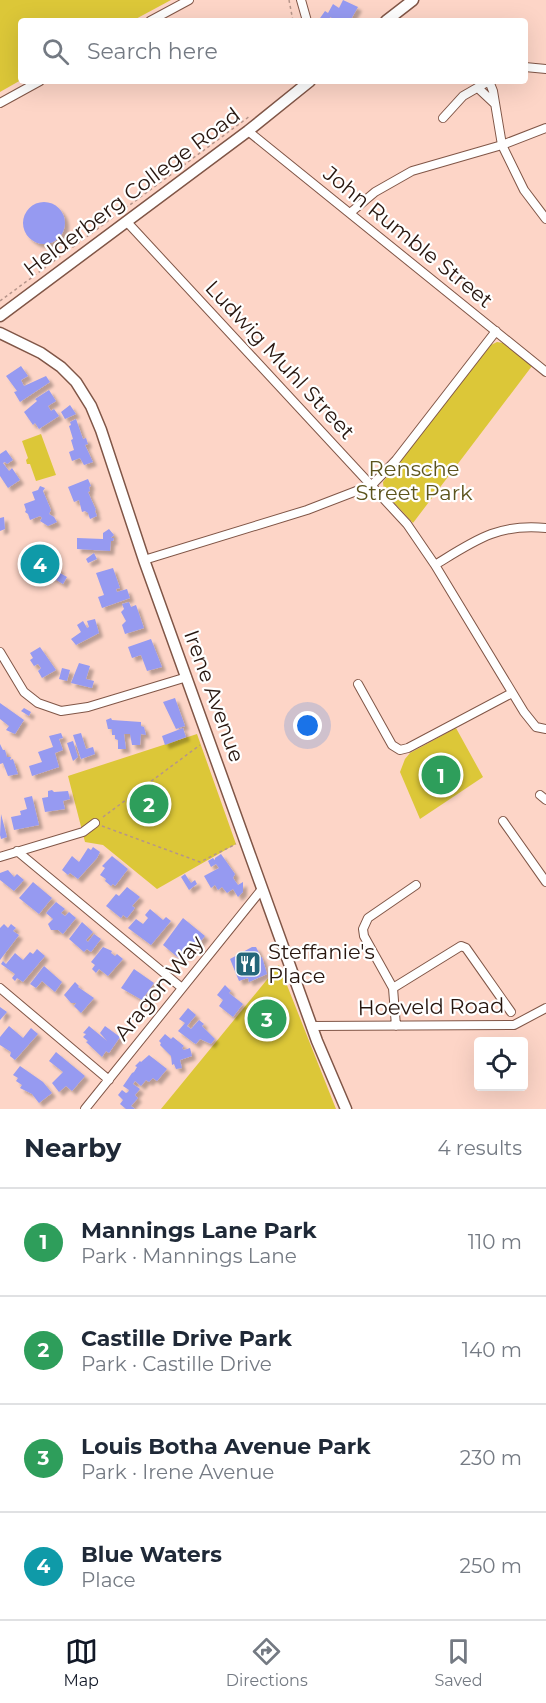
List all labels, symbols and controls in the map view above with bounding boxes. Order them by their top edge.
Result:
search box [18,18,528,84]
icon: search [39,35,72,68]
text: Search here [87,38,218,65]
street label: Helderberg College Road [19,102,245,281]
street label: John Rumble Street [318,160,498,313]
street label: Ludwig Muhl Street [200,275,360,444]
park label: Rensche Street Park [356,456,473,505]
pin: 4 [20,542,60,586]
street label: Irene Avenue [179,626,250,765]
your location [293,711,322,740]
pin: 1 [422,752,460,798]
pin: 2 [130,782,168,826]
street label: Aragon Way [109,930,209,1045]
place label: Steffanie's Place [268,939,375,988]
restaurant icon: Steffanie's Place [233,949,263,979]
street label: Hoeveld Road [357,993,505,1020]
pin: 3 [248,996,286,1042]
map controls [474,1037,528,1091]
button: locate [474,1037,528,1091]
text: Nearby [24,1132,121,1164]
text: 4 results [437,1136,522,1160]
text: Mannings Lane Park [81,1217,317,1244]
text: 1 [40,1230,47,1254]
text: 110 m [468,1230,522,1254]
text: Park · Mannings Lane [81,1244,297,1268]
text: Castille Drive Park [81,1325,292,1352]
text: 2 [38,1338,49,1362]
text: 140 m [462,1338,522,1362]
text: Park · Castille Drive [81,1352,272,1376]
text: Louis Botha Avenue Park [81,1433,371,1460]
text: 3 [38,1446,49,1470]
text: 230 m [460,1446,522,1470]
text: Park · Irene Avenue [81,1460,274,1484]
text: Blue Waters [81,1541,222,1568]
text: 4 [37,1554,50,1578]
text: 250 m [460,1554,522,1578]
text: Place [81,1568,136,1592]
tab: Map [63,1635,99,1690]
tab: Directions [226,1635,308,1690]
tab: Saved [435,1635,483,1690]

